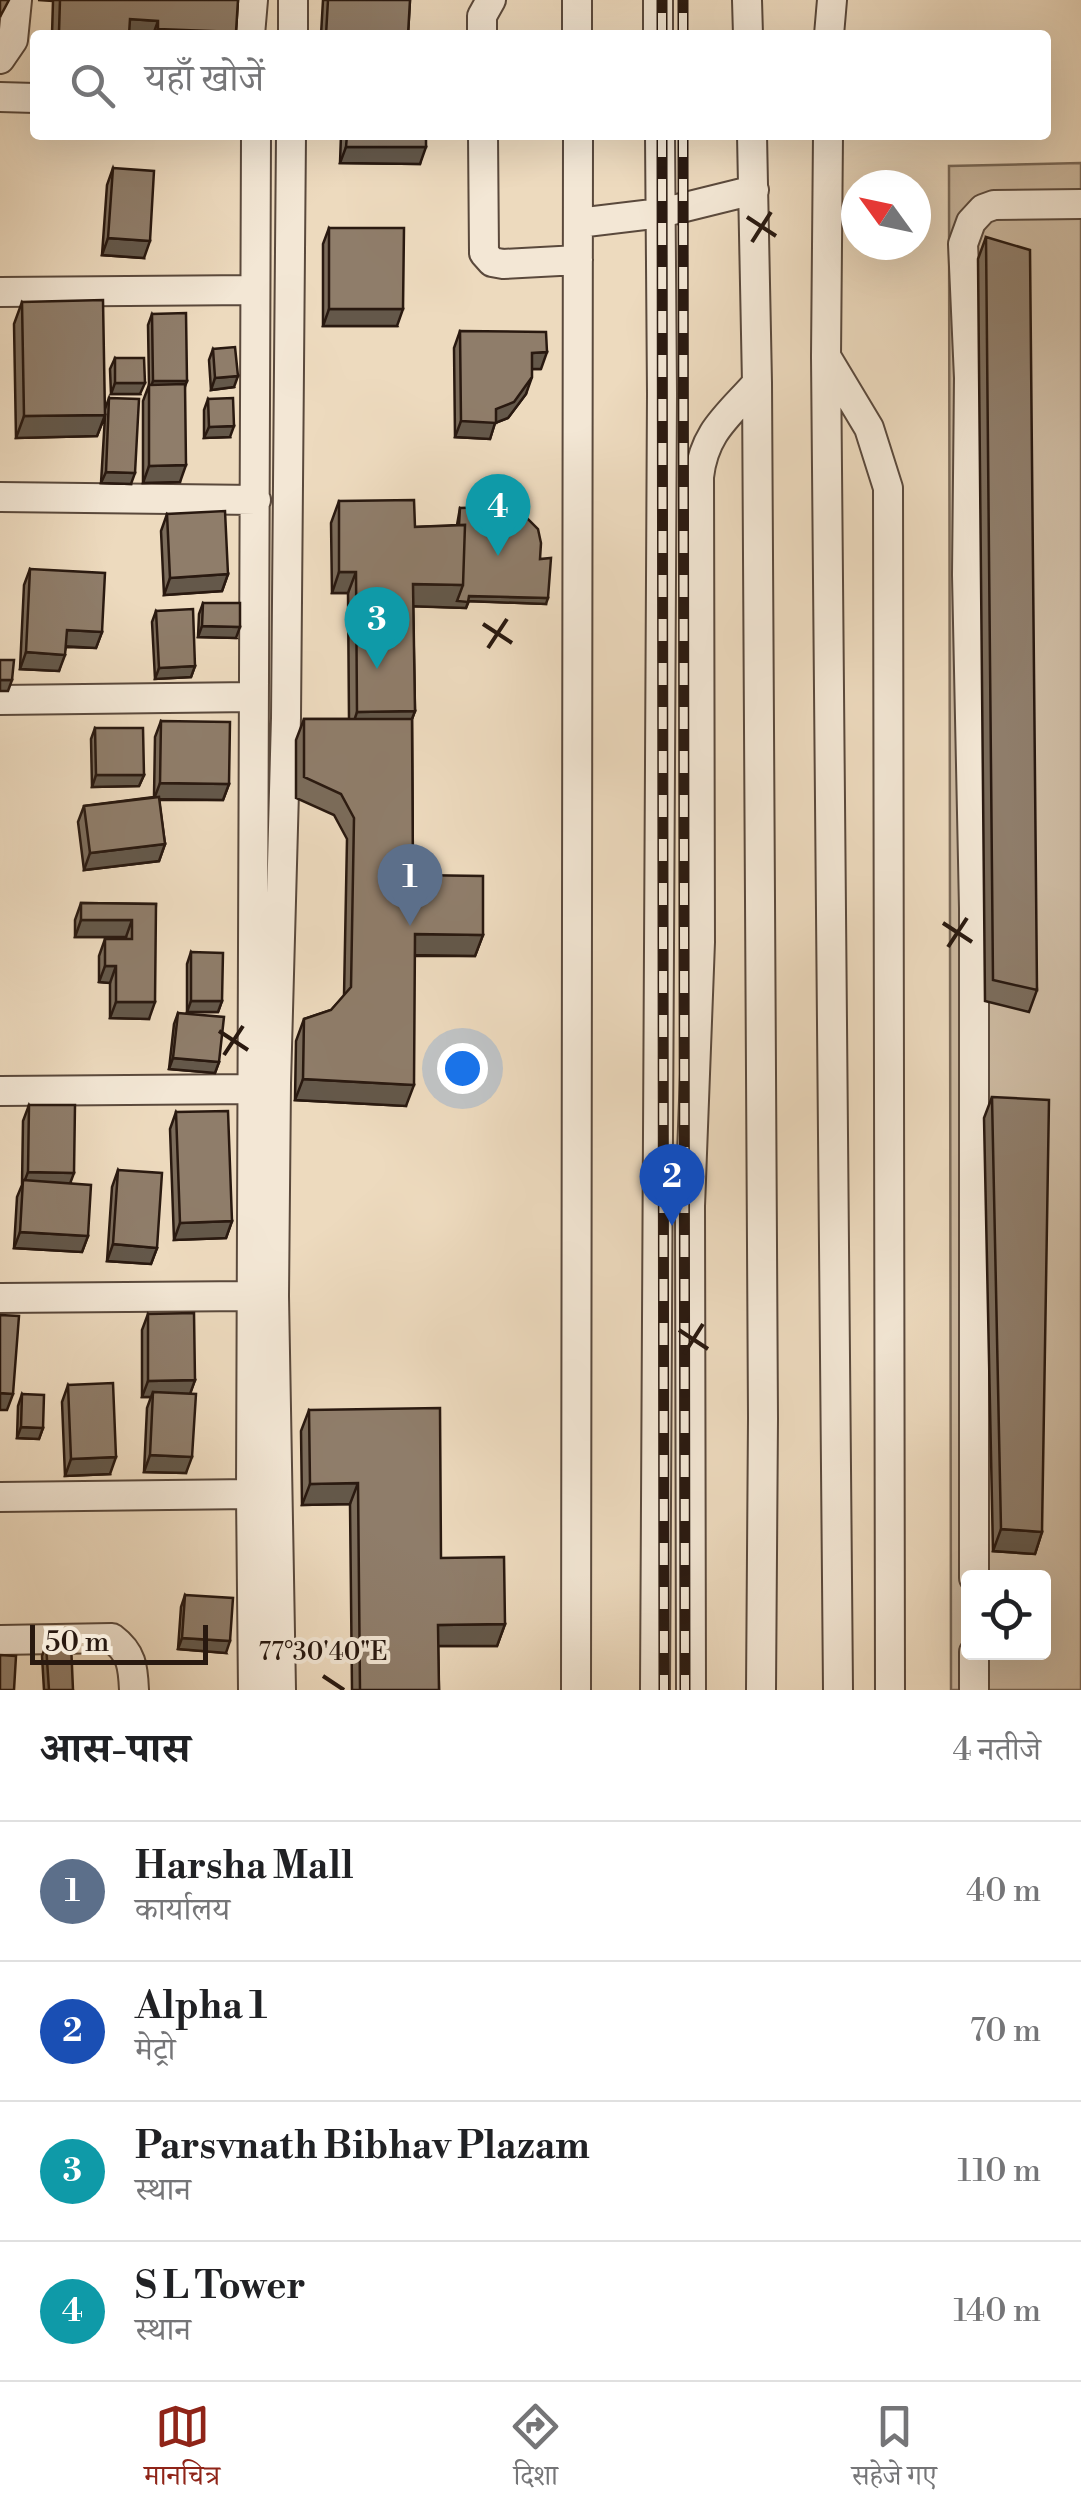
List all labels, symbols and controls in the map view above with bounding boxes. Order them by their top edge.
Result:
search box [30,30,1051,140]
text: यहाँ खोजें [145,56,264,103]
icon: search [65,58,120,113]
north arrow [841,170,931,260]
pin: 4 [466,474,530,556]
pin: 3 [344,586,410,669]
pin: 1 [378,844,442,926]
your location [437,1043,488,1094]
pin: 2 [640,1144,704,1226]
map controls [961,1570,1051,1660]
button: locate [961,1570,1051,1660]
scale bar [30,1620,208,1664]
text: 50 m [45,1625,109,1660]
text: 77°30'40"E [259,1637,387,1668]
text: आस-पास [40,1723,190,1776]
text: 4 नतीजे [952,1730,1041,1770]
text: Harsha Mall [135,1843,353,1890]
text: 1 [65,1871,80,1911]
text: 40 m [966,1871,1041,1911]
text: कार्यालय [135,1890,230,1930]
text: Alpha 1 [135,1983,267,2030]
text: 2 [62,2011,83,2051]
text: 70 m [970,2011,1041,2051]
text: मेट्रो [135,2030,175,2070]
text: Parsvnath Bibhav Plazam [135,2123,590,2170]
text: 3 [63,2151,82,2191]
text: 110 m [958,2151,1041,2191]
text: स्थान [135,2170,191,2210]
text: S L Tower [135,2263,306,2310]
text: 4 [62,2291,83,2331]
text: 140 m [954,2291,1041,2331]
text: स्थान [135,2310,191,2350]
tab: मानचित्र [144,2399,220,2503]
tab: दिशा [508,2399,563,2503]
tab: सहेजे गए [851,2399,937,2503]

